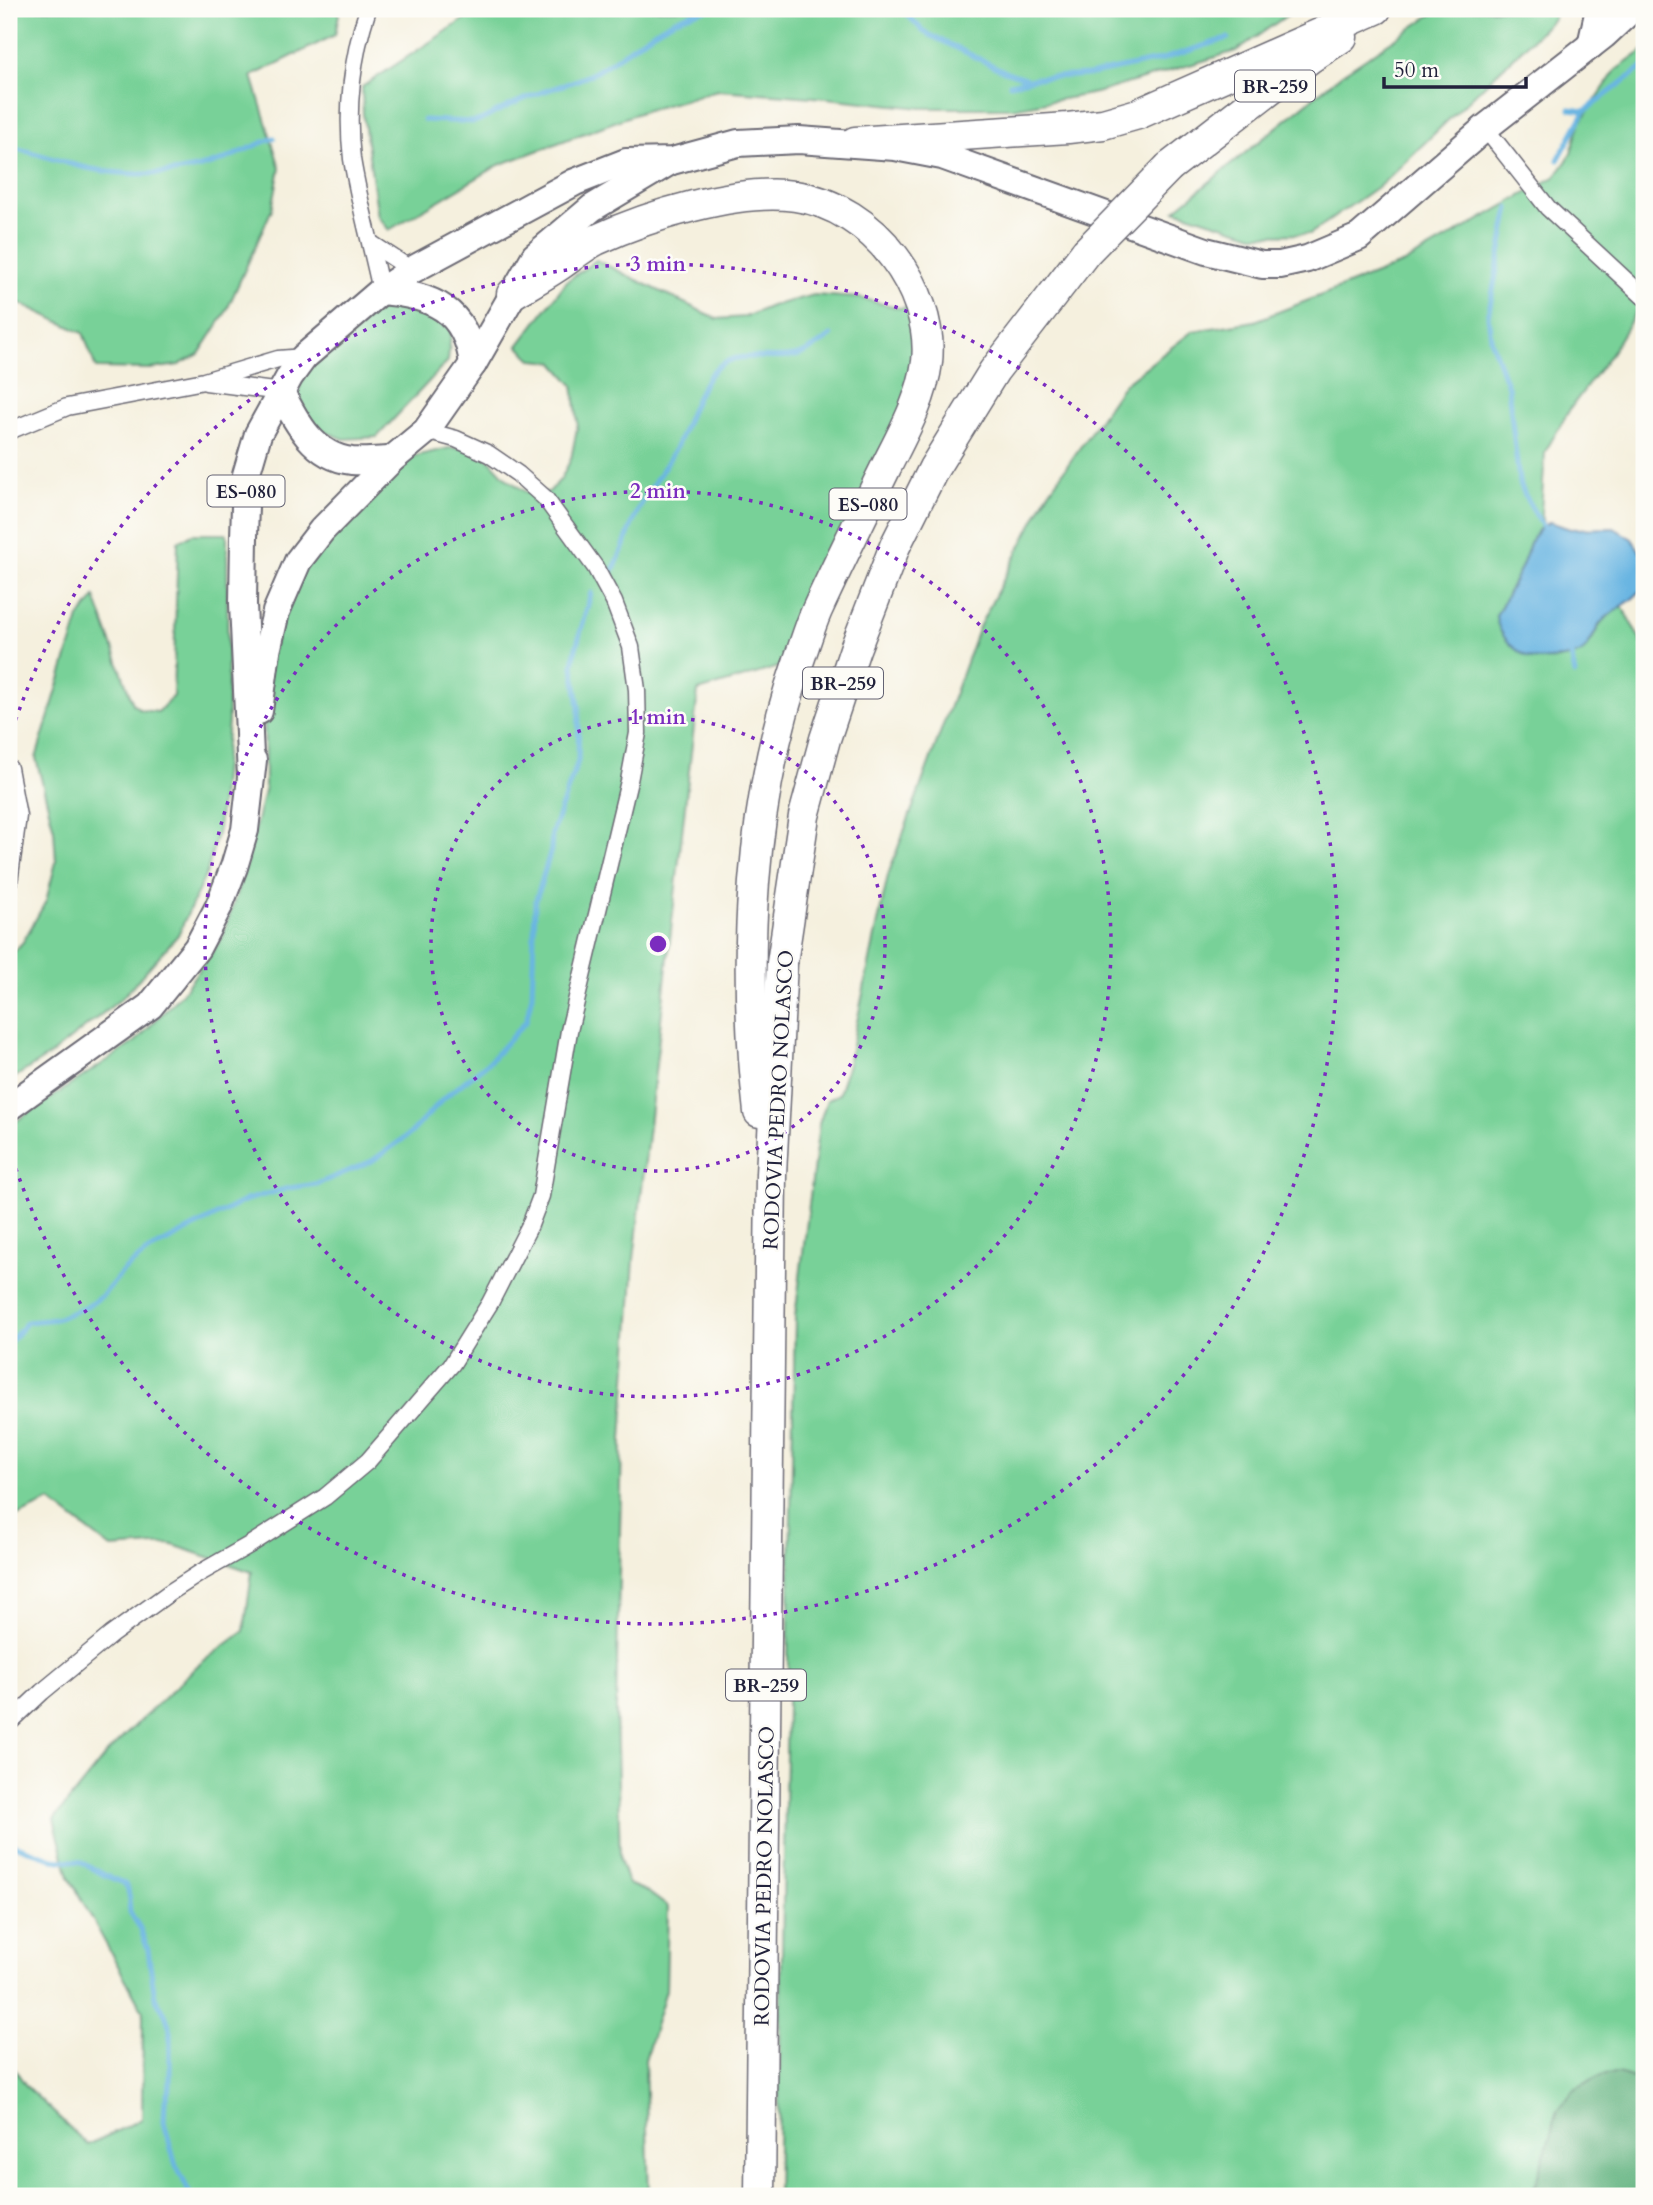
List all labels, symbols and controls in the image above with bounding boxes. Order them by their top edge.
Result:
scale bar [1384,46,1525,90]
text: 50 m [1394,56,1439,85]
road number: BR-259 [1235,71,1315,102]
text: 3 min [630,250,686,279]
road number: ES-080 [208,476,284,506]
text: 2 min [630,477,686,506]
road number: ES-080 [830,489,906,520]
road number: BR-259 [803,668,883,698]
text: 1 min [630,703,686,732]
centre of rings [646,932,670,956]
street label: RODOVIA PEDRO NOLASCO [756,949,801,1251]
road number: BR-259 [726,1670,806,1700]
street label: RODOVIA PEDRO NOLASCO [747,1726,782,2026]

